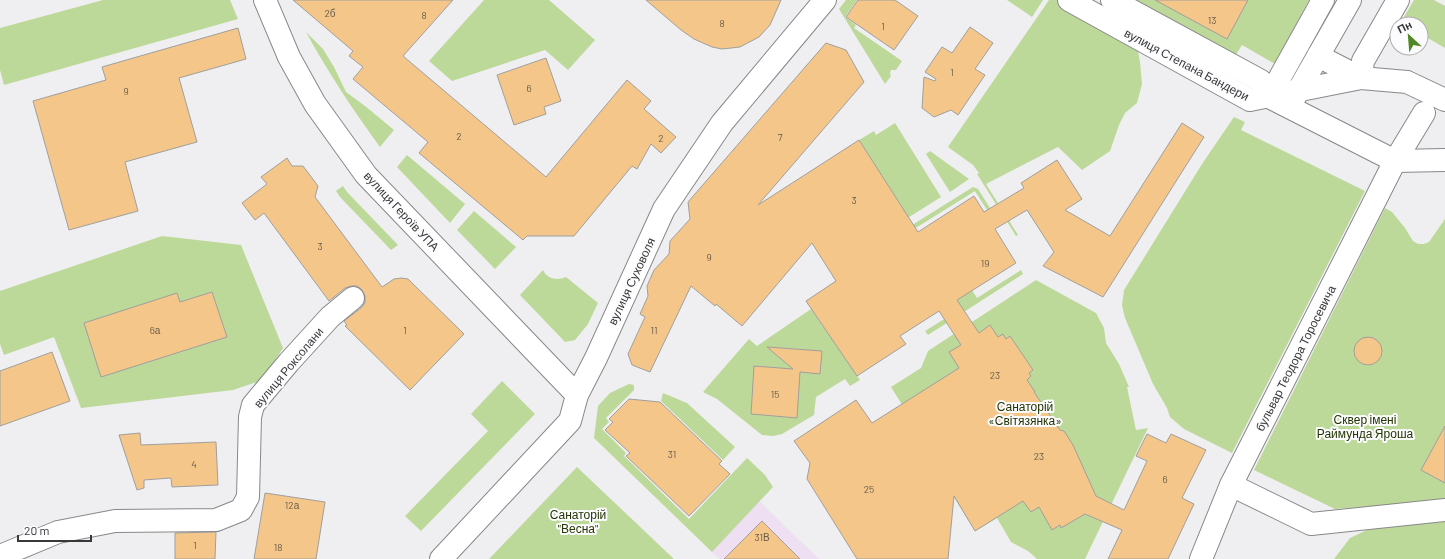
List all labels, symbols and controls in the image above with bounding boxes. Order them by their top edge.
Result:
house number: 2б [324,7,336,19]
house number: 8 [421,9,427,21]
house number: 13 [1208,14,1216,26]
north arrow [1389,16,1429,56]
house number: 8 [719,17,725,29]
text: Пн [1395,18,1414,36]
house number: 1 [881,20,885,32]
street label: вулиця Степана Бандери [1122,25,1252,104]
house number: 1 [950,66,954,78]
house number: 6 [526,82,532,94]
house number: 9 [123,85,129,97]
house number: 2 [456,130,462,142]
house number: 7 [778,131,783,143]
house number: 2 [658,132,664,144]
street label: вулиця Героїв УПА [361,168,442,254]
house number: 3 [851,194,857,206]
street label: вулиця Суховоля [605,235,658,327]
house number: 3 [317,240,323,252]
house number: 9 [706,251,712,263]
house number: 19 [981,257,989,269]
street label: бульвар Теодора Торосевича [1252,282,1339,434]
house number: 6а [150,324,161,336]
street label: вулиця Роксолани [250,324,326,411]
house number: 1 [403,324,407,336]
house number: 11 [650,324,658,336]
house number: 23 [990,369,1000,381]
house number: 15 [771,388,779,400]
park label: Санаторій «Світязянка» [988,399,1062,427]
park label: Сквер імені Раймунда Яроша [1317,412,1414,441]
house number: 31 [668,448,676,460]
house number: 23 [1034,450,1044,462]
house number: 4 [191,458,197,470]
house number: 6 [1162,473,1168,485]
house number: 25 [864,483,874,495]
house number: 12а [285,499,300,511]
park label: Санаторій "Весна" [550,507,606,535]
scale bar [18,517,91,543]
text: 20 m [24,523,50,537]
house number: 31В [754,531,770,543]
house number: 1 [193,539,197,551]
house number: 18 [274,541,282,553]

